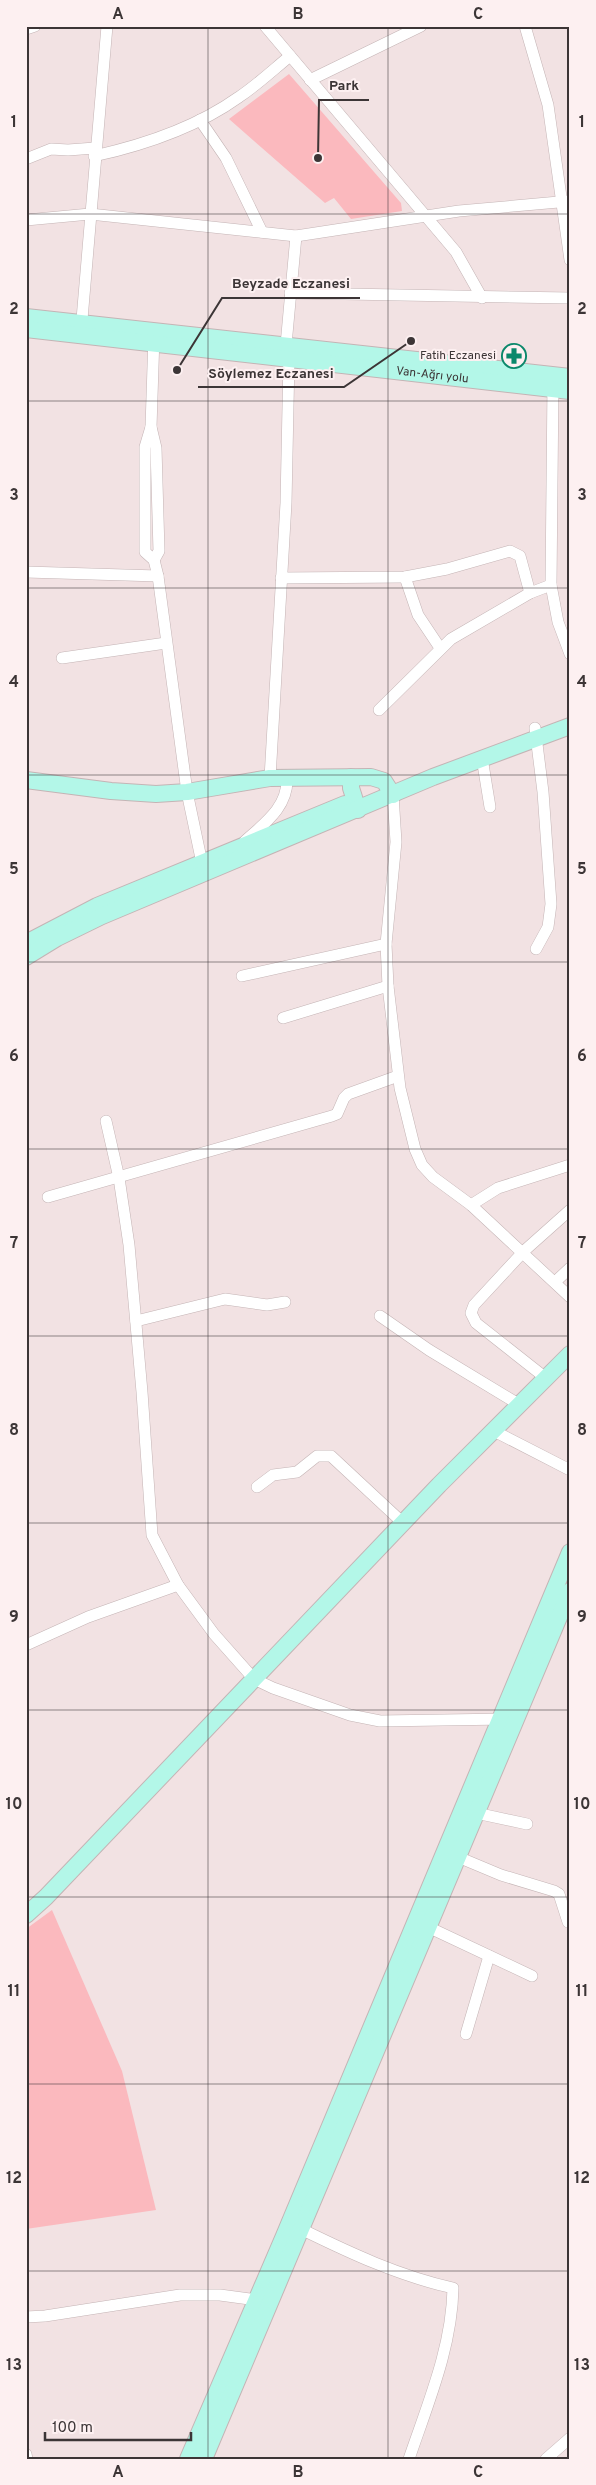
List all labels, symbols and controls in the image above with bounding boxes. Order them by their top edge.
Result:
text: A [112,5,124,25]
text: B [292,5,304,25]
text: C [473,5,483,25]
callout: Park [319,71,369,100]
text: Park [329,78,359,95]
text: 1 [11,113,17,133]
text: 1 [579,113,585,133]
callout: Beyzade Eczanesi [222,269,360,298]
text: Beyzade Eczanesi [232,276,350,293]
text: 2 [9,300,19,320]
text: 2 [577,300,587,320]
pharmacy icon: Fatih Eczanesi [501,343,527,369]
place label: Fatih Eczanesi [420,348,496,364]
callout: Söylemez Eczanesi [198,358,344,387]
street label: Van-Ağrı yolu [395,363,470,387]
text: Söylemez Eczanesi [208,366,334,383]
text: 3 [9,486,19,506]
text: 3 [577,486,587,506]
text: 4 [9,673,19,693]
text: 4 [577,673,587,693]
text: 5 [9,860,19,880]
text: 5 [577,860,587,880]
text: 6 [9,1047,19,1067]
text: 6 [577,1047,587,1067]
text: 7 [10,1234,18,1254]
text: 7 [578,1234,586,1254]
text: 8 [9,1421,19,1441]
text: 8 [577,1421,587,1441]
text: 9 [9,1608,19,1628]
text: 9 [577,1608,587,1628]
text: 10 [6,1795,22,1815]
text: 10 [574,1795,590,1815]
text: 11 [8,1982,20,2002]
text: 11 [576,1982,588,2002]
text: 12 [6,2169,22,2189]
text: 12 [574,2169,590,2189]
text: 13 [6,2356,22,2376]
text: 13 [574,2356,590,2376]
scale bar [45,2410,191,2442]
text: 100 m [52,2419,93,2438]
text: A [112,2463,124,2483]
text: B [292,2463,304,2483]
text: C [473,2463,483,2483]

